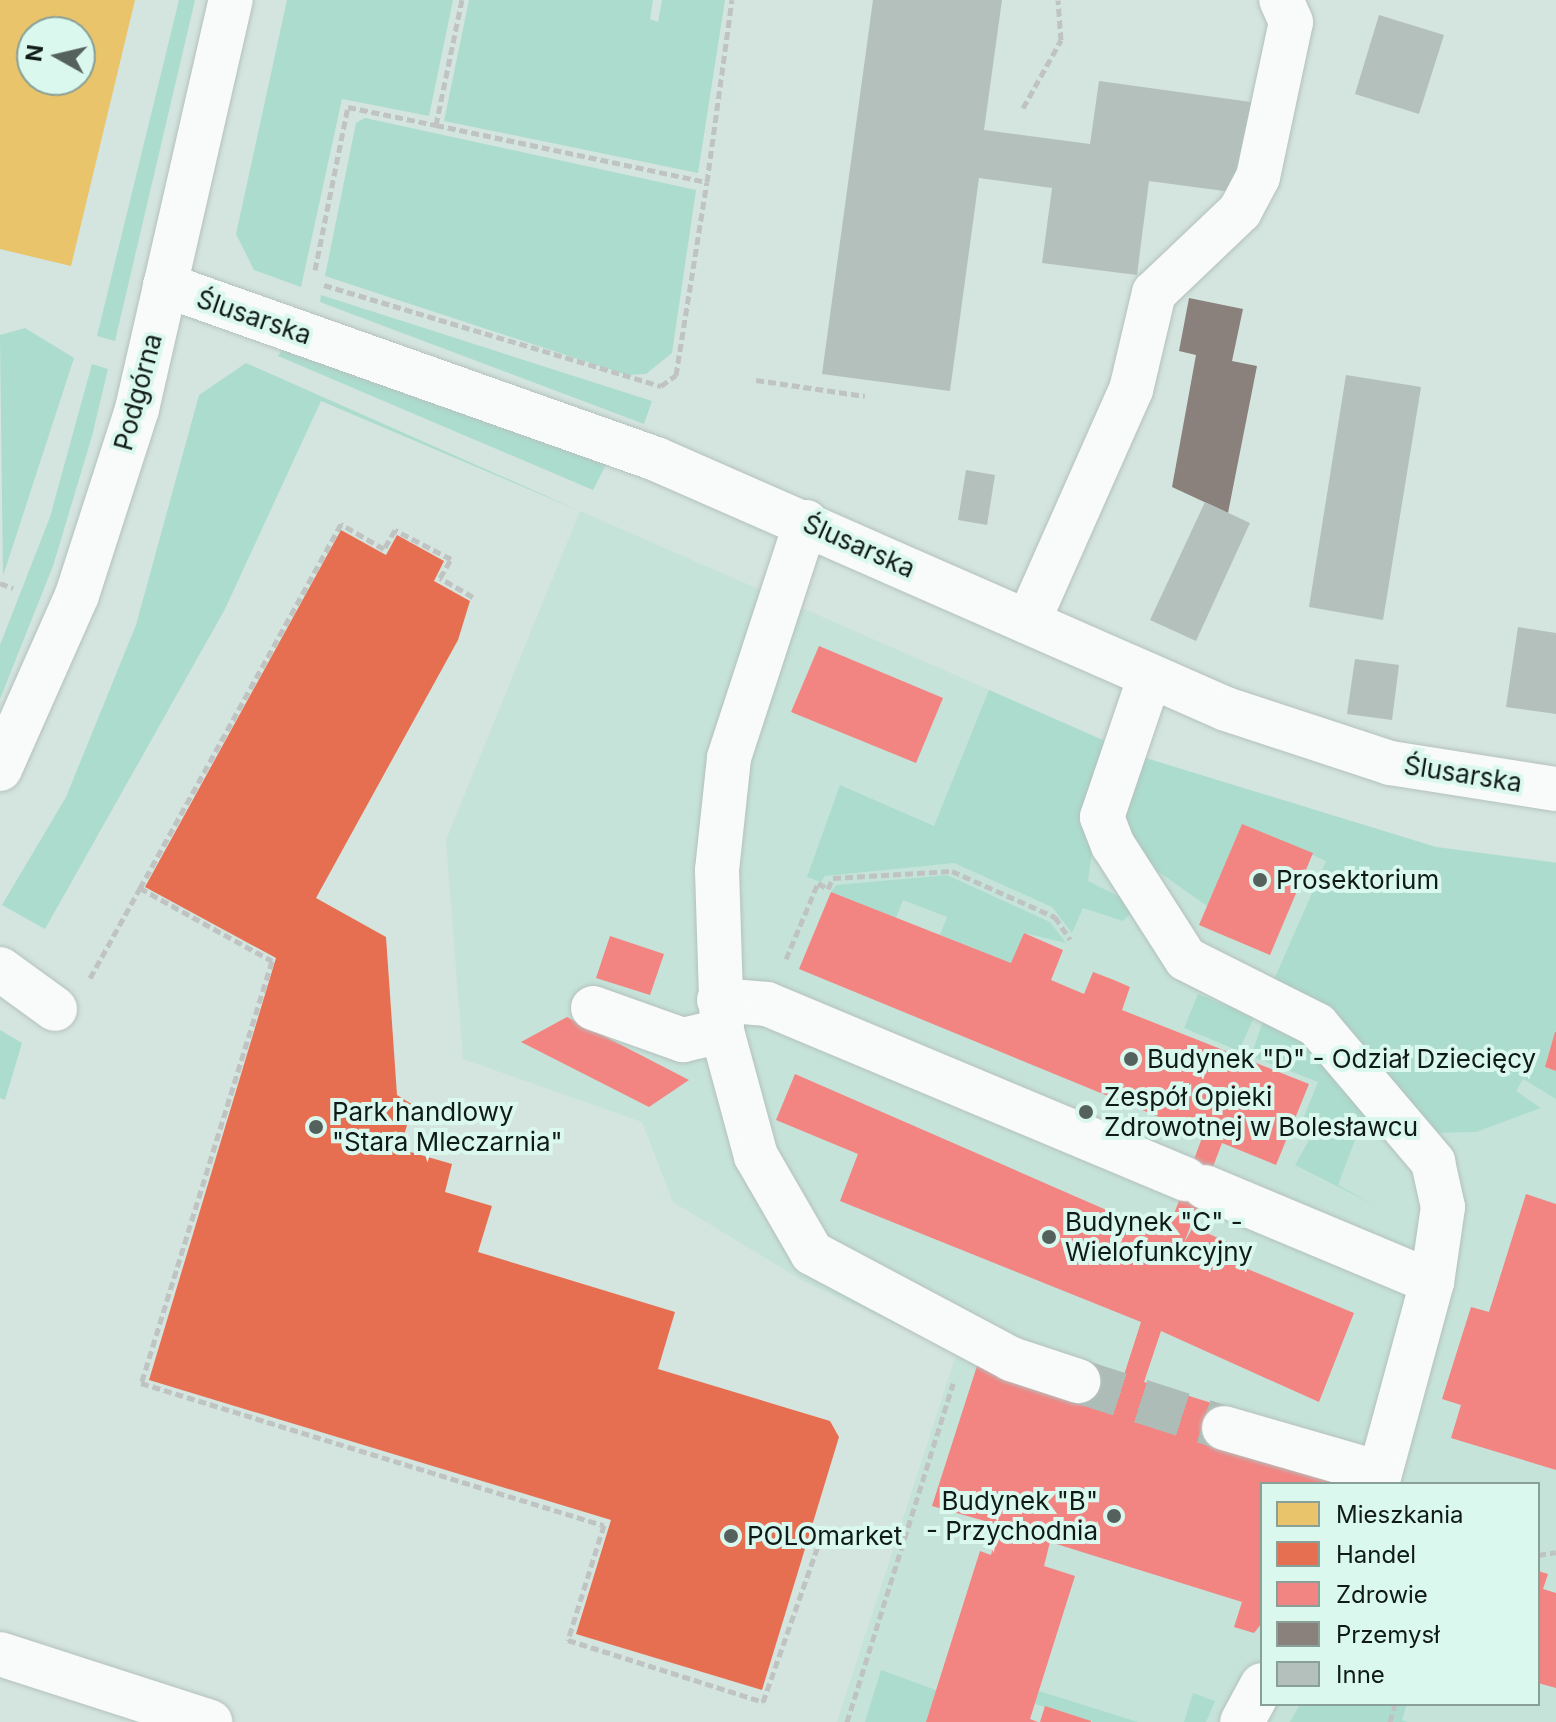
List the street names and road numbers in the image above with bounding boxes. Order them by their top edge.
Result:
street label: Ślusarska [193,283,315,351]
street label: Podgórna [107,330,169,454]
street label: Ślusarska [798,508,920,584]
street label: Ślusarska [1402,749,1524,799]

